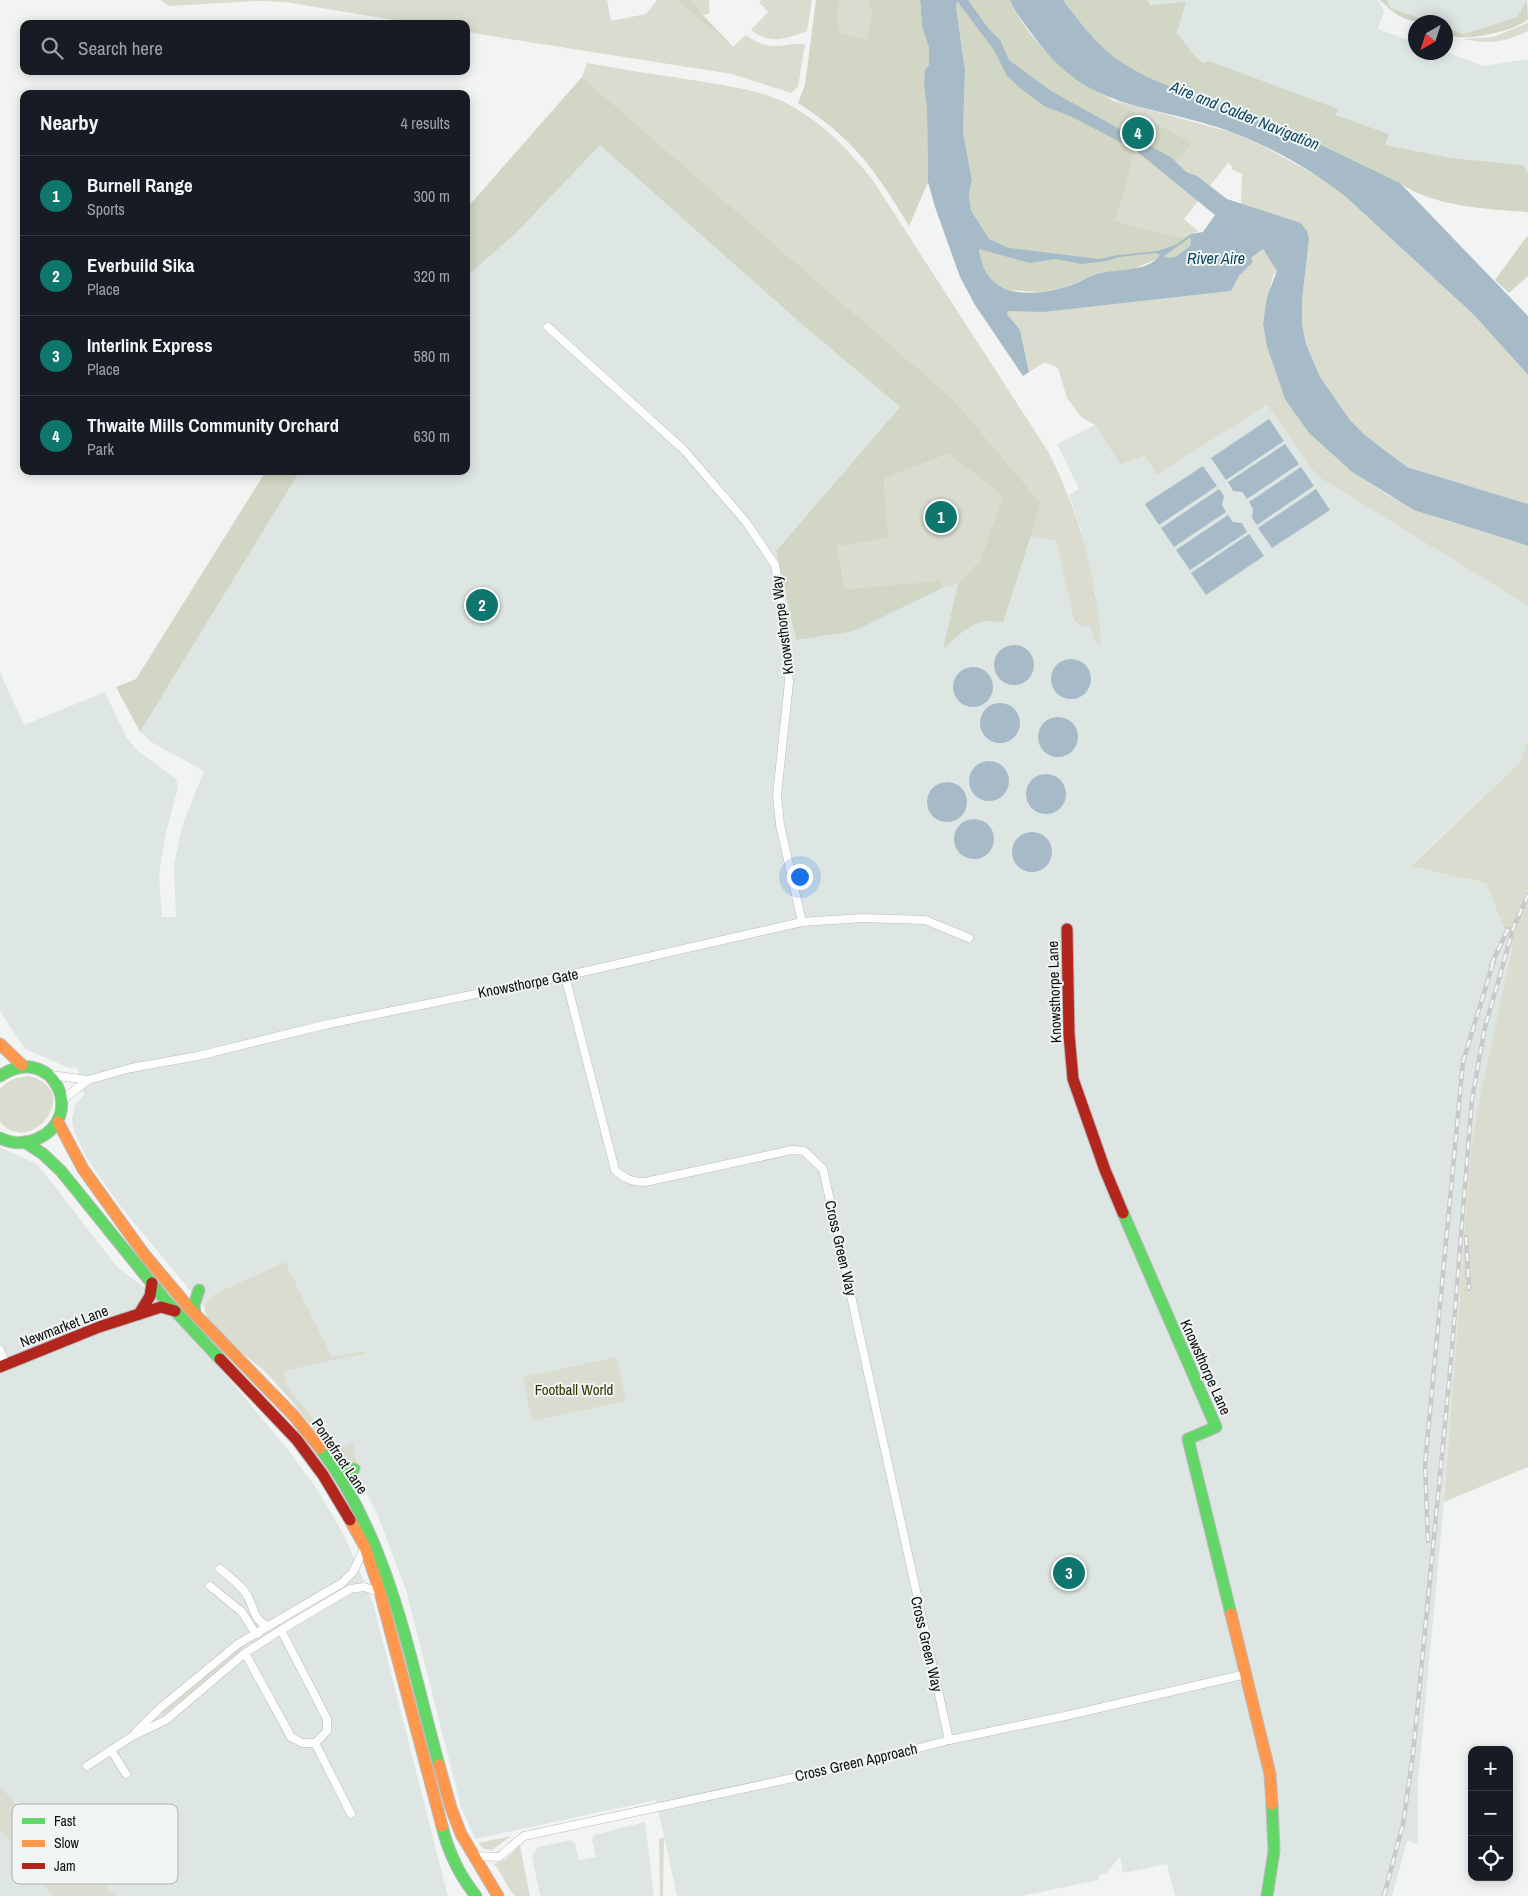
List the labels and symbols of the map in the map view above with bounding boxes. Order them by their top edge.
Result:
north arrow [1408,15,1453,60]
water label: Aire and Calder Navigation [1166,75,1323,155]
pin: 4 [1122,114,1154,152]
water label: River Aire [1187,247,1245,269]
pin: 1 [925,498,957,536]
street label: Knowsthorpe Way [765,574,798,676]
pin: 2 [466,586,498,624]
your location [787,864,813,890]
street label: Knowsthorpe Lane [1042,940,1066,1044]
street label: Knowsthorpe Gate [476,963,580,1003]
street label: Cross Green Way [820,1198,862,1299]
street label: Newmarket Lane [17,1299,111,1352]
street label: Knowsthorpe Lane [1176,1316,1237,1418]
park label: Football World [535,1379,613,1400]
street label: Pontefract Lane [307,1414,373,1498]
pin: 3 [1053,1554,1085,1592]
street label: Cross Green Way [906,1594,948,1695]
street label: Cross Green Approach [793,1738,919,1786]
legend [12,1804,178,1884]
text: Fast [54,1812,76,1830]
text: Slow [54,1834,80,1852]
text: Jam [54,1857,76,1875]

